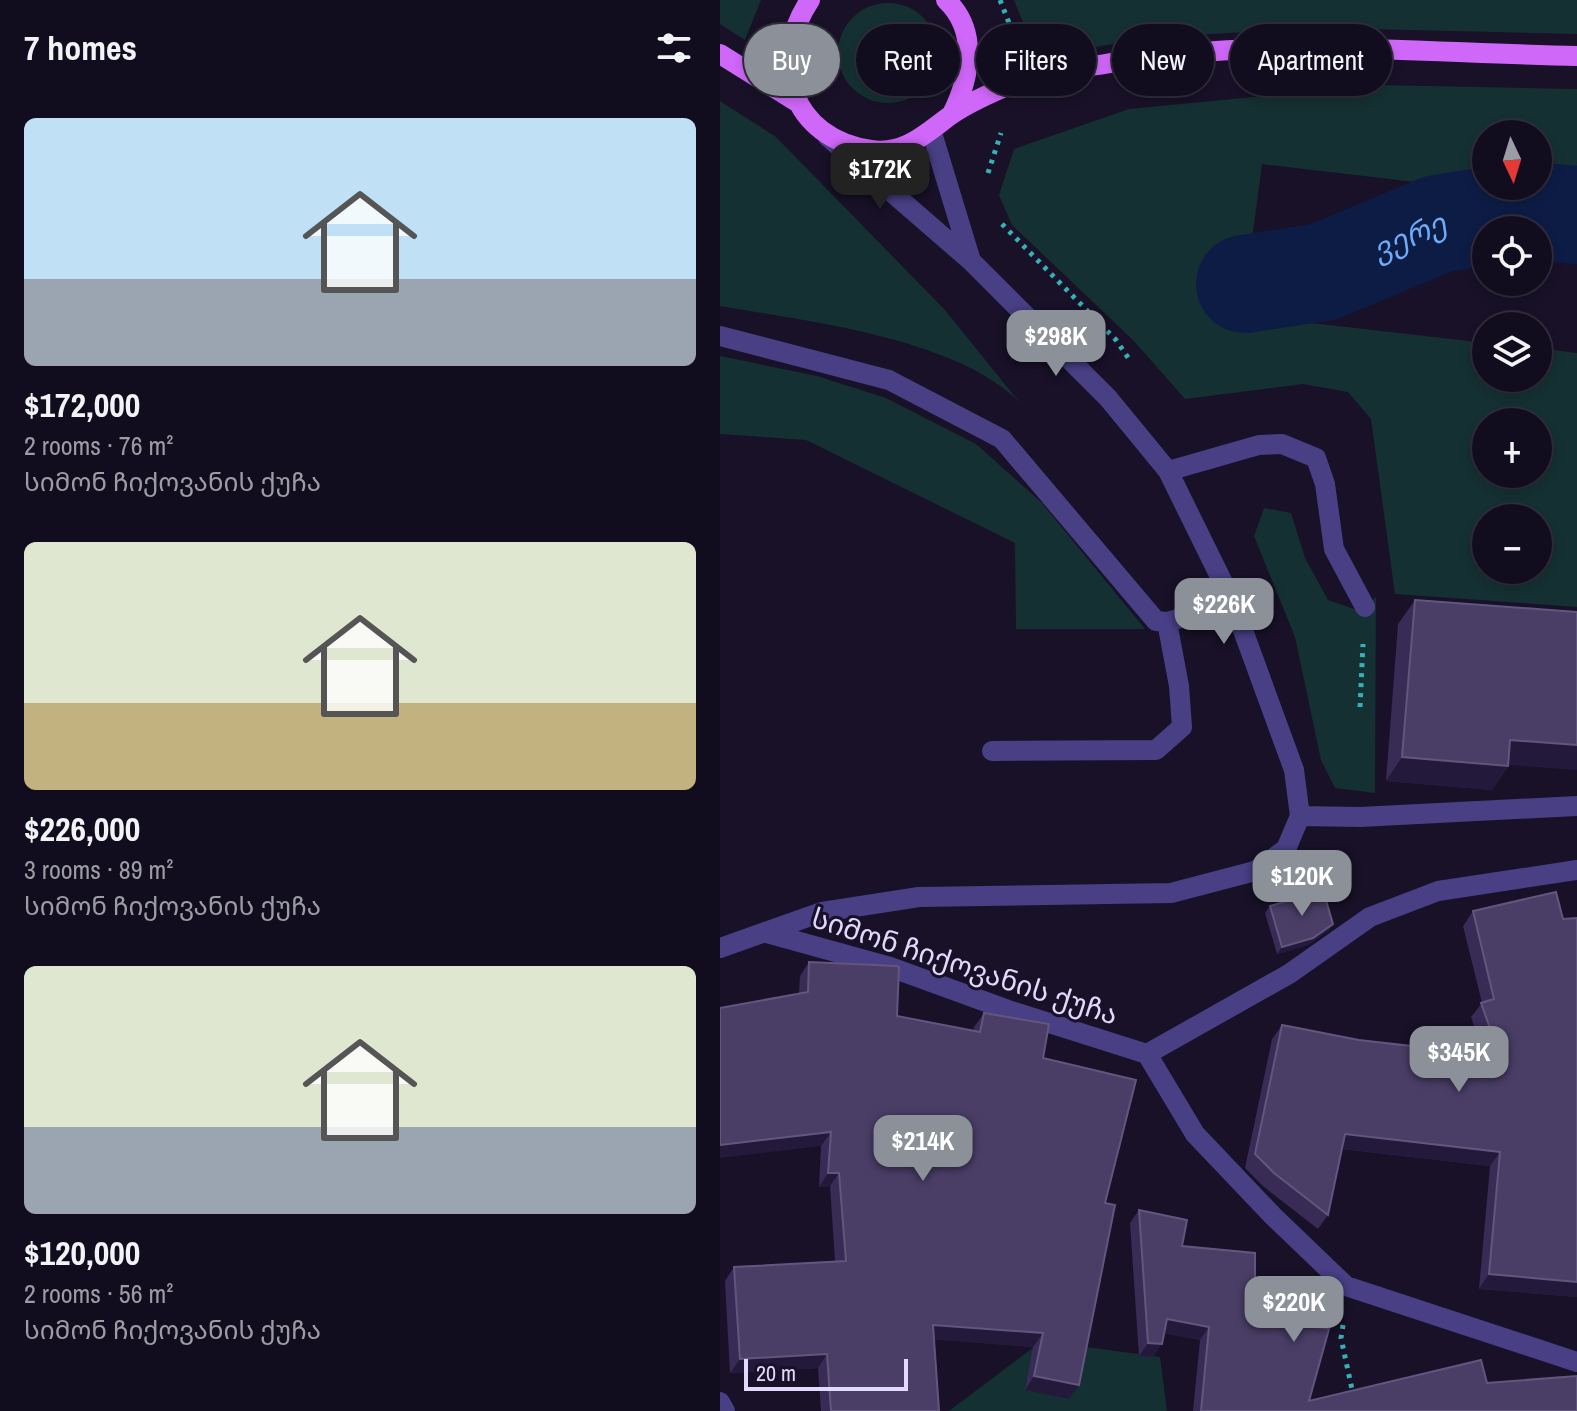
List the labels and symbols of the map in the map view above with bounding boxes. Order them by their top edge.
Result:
north arrow [1472,120,1552,200]
pin: $172K [824,143,936,211]
water label: ვერე [1366,202,1453,269]
pin: $298K [1000,310,1112,378]
pin: $226K [1168,578,1280,646]
pin: $120K [1246,850,1358,918]
street label: სიმონ ჩიქოვანის ქუჩა [807,899,1123,1033]
pin: $345K [1403,1026,1515,1094]
pin: $214K [867,1115,979,1183]
pin: $220K [1238,1276,1350,1344]
scale bar [744,1355,908,1391]

